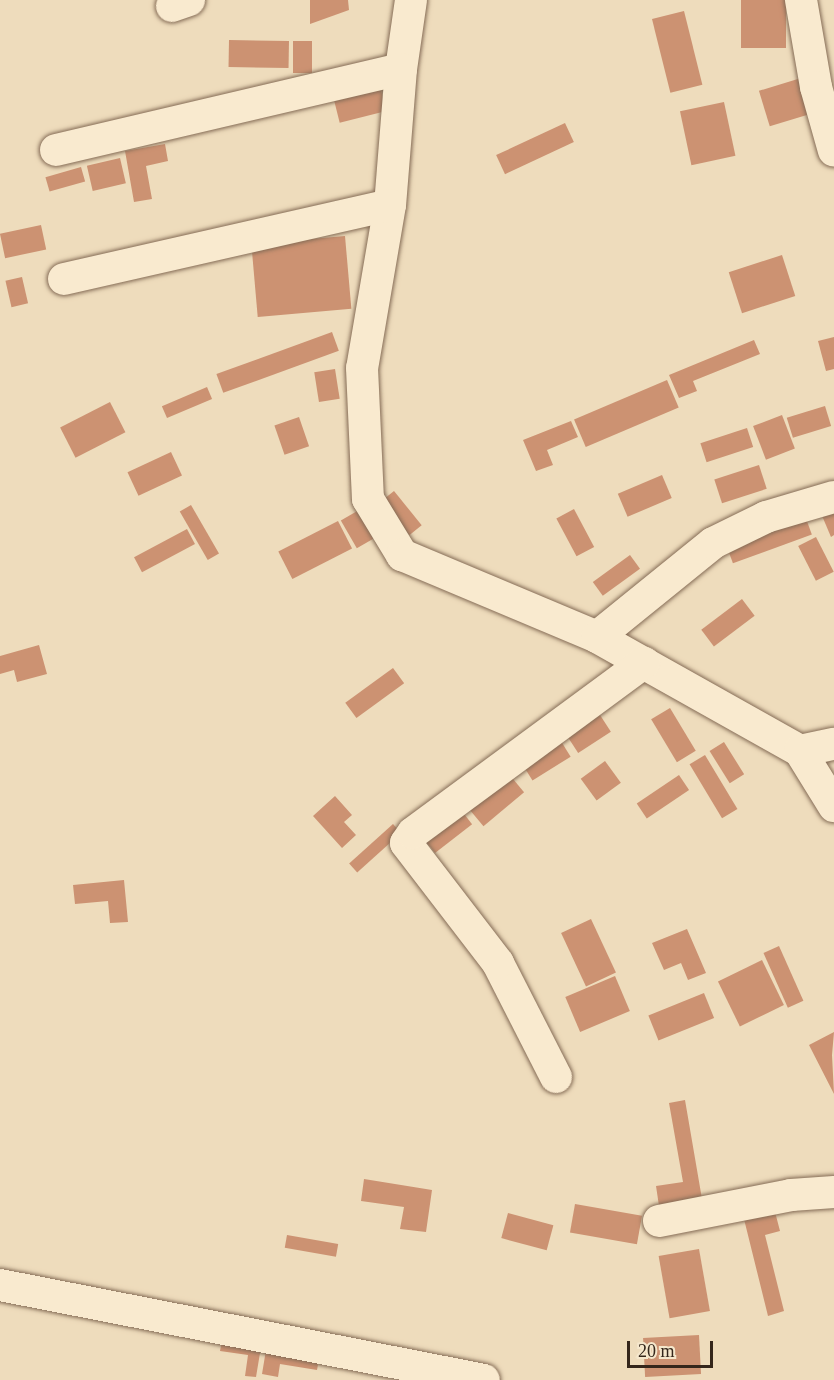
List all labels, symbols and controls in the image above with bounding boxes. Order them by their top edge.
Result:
scale bar [630,1329,716,1367]
text: 20 m [638,1341,675,1361]

